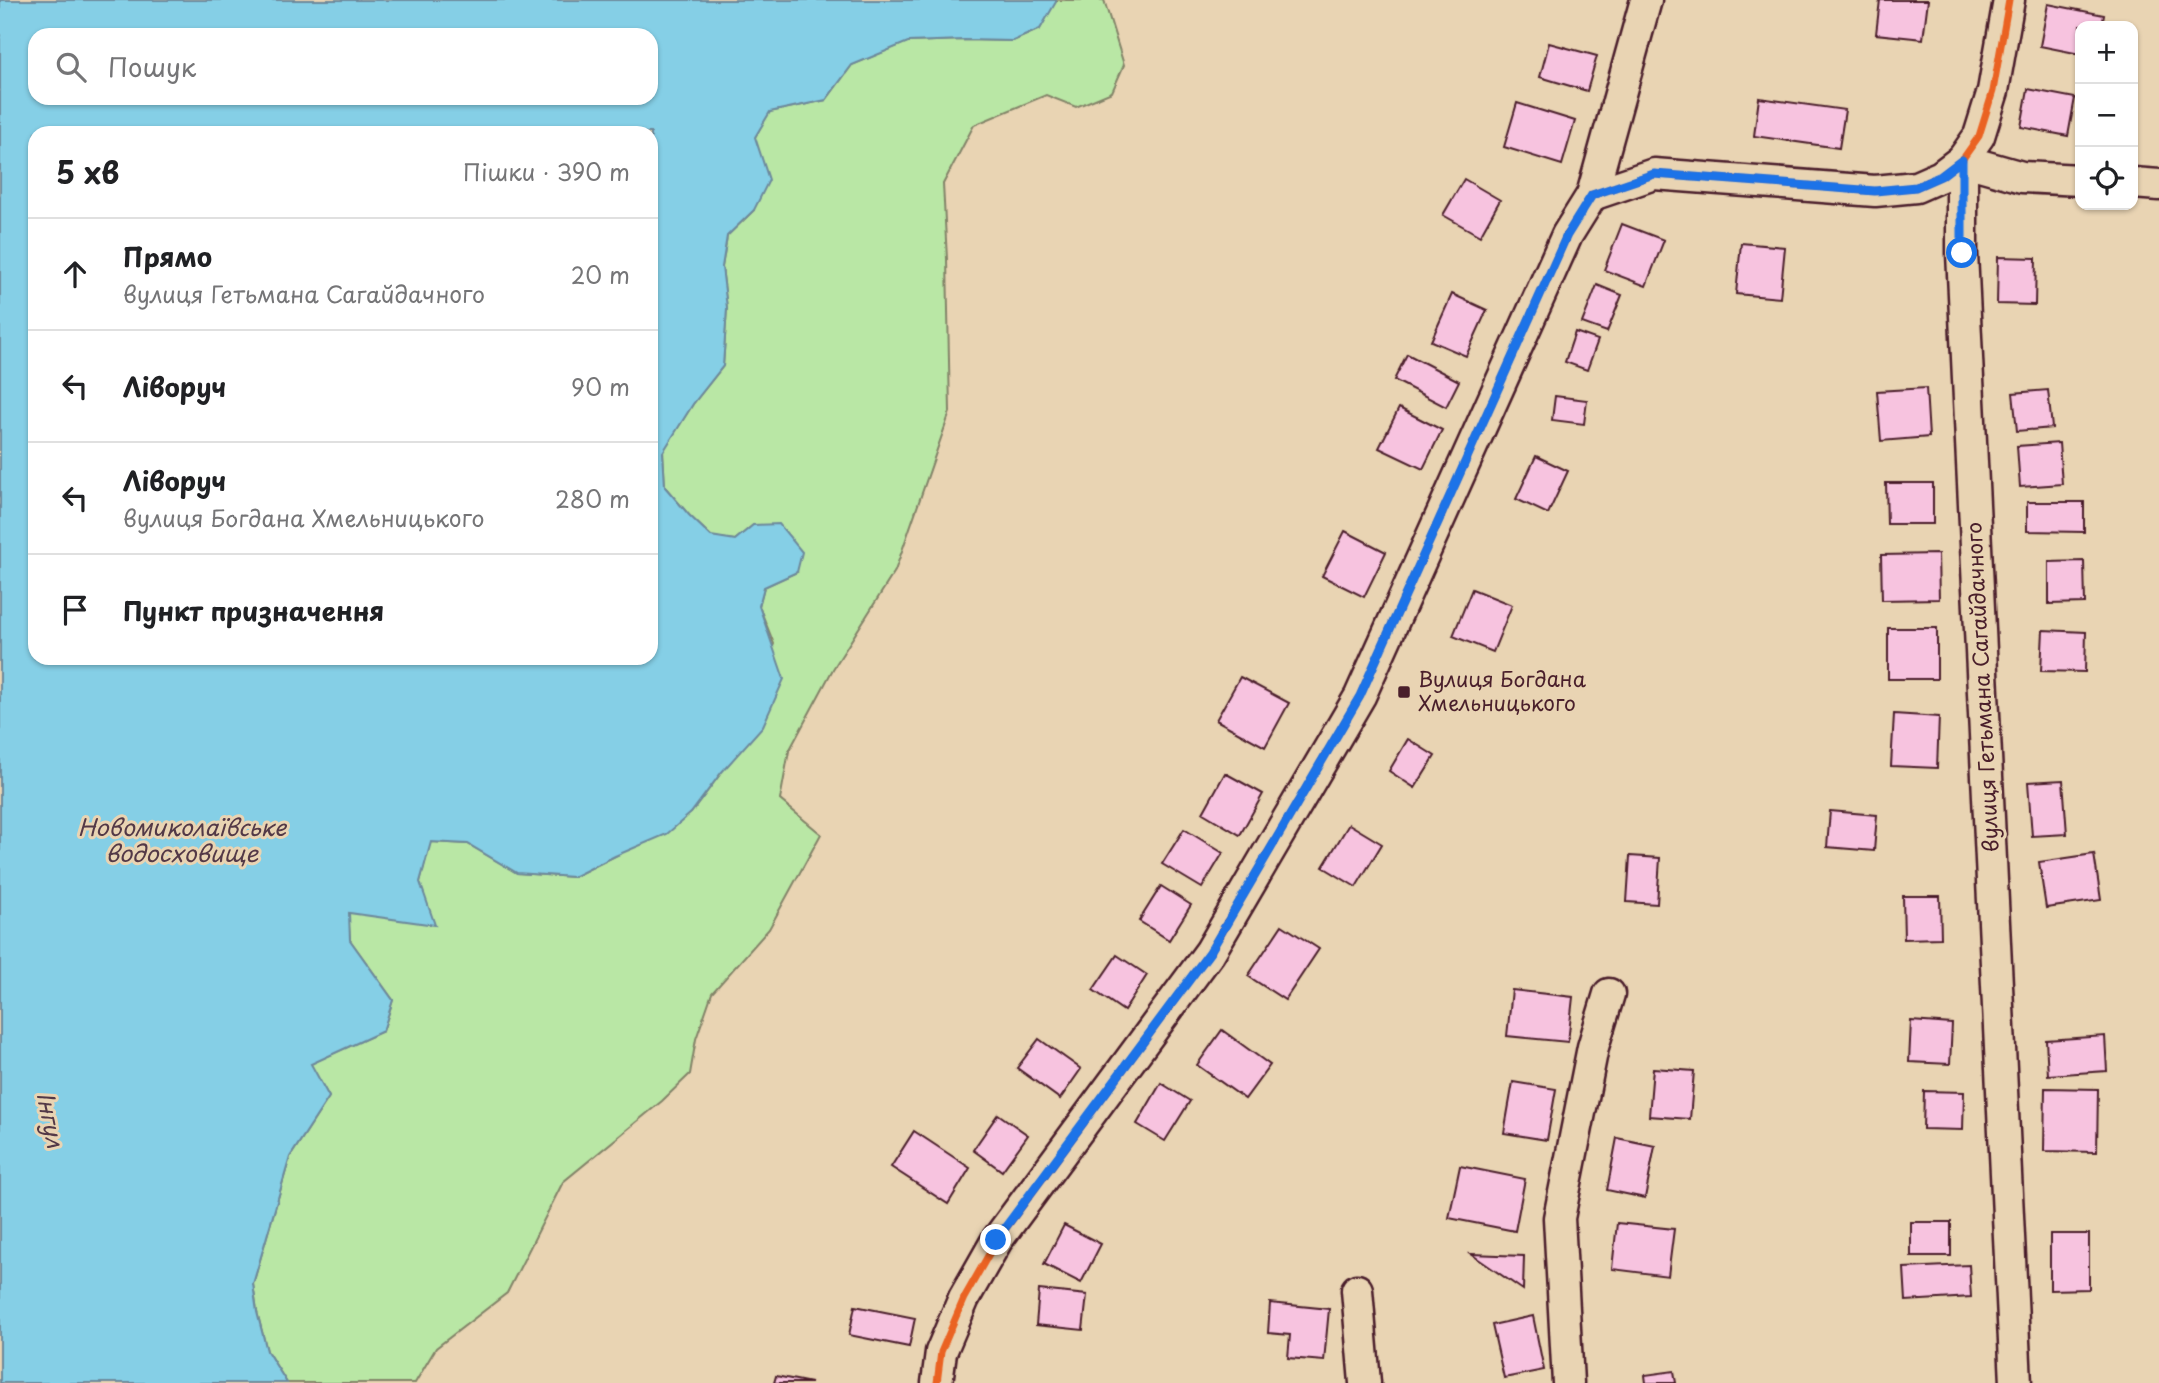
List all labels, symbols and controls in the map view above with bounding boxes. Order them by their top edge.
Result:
map controls [2075,21,2138,210]
button: + [2075,21,2138,84]
search box [28,28,658,105]
text: Пошук [108,47,196,86]
icon: search [52,48,90,86]
button: − [2075,84,2138,147]
button: locate [2075,147,2138,210]
text: 5 хв [56,149,119,194]
text: Пішки · 390 m [463,154,630,189]
text: Прямо [123,237,212,276]
route start [1946,237,1977,268]
icon: ahead [56,255,94,293]
text: 20 m [571,257,630,292]
text: вулиця Гетьмана Сагайдачного [123,276,485,311]
icon: left [56,367,94,405]
text: Ліворуч [123,367,226,406]
text: 90 m [571,369,630,404]
text: Ліворуч [123,461,226,500]
icon: left [56,479,94,517]
text: 280 m [555,481,630,516]
text: вулиця Богдана Хмельницького [123,500,485,535]
street label: вулиця Гетьмана Сагайдачного [1956,521,2006,853]
icon: arrive [56,591,94,629]
text: Пункт призначення [123,591,384,630]
place label: Вулиця Богдана Хмельницького [1418,662,1587,718]
marker: Вулиця Богдана Хмельницького [1396,684,1412,700]
water label: Новомиколаївське водосховище [78,809,288,870]
water label: Інгул [29,1089,74,1151]
route end [980,1224,1011,1255]

